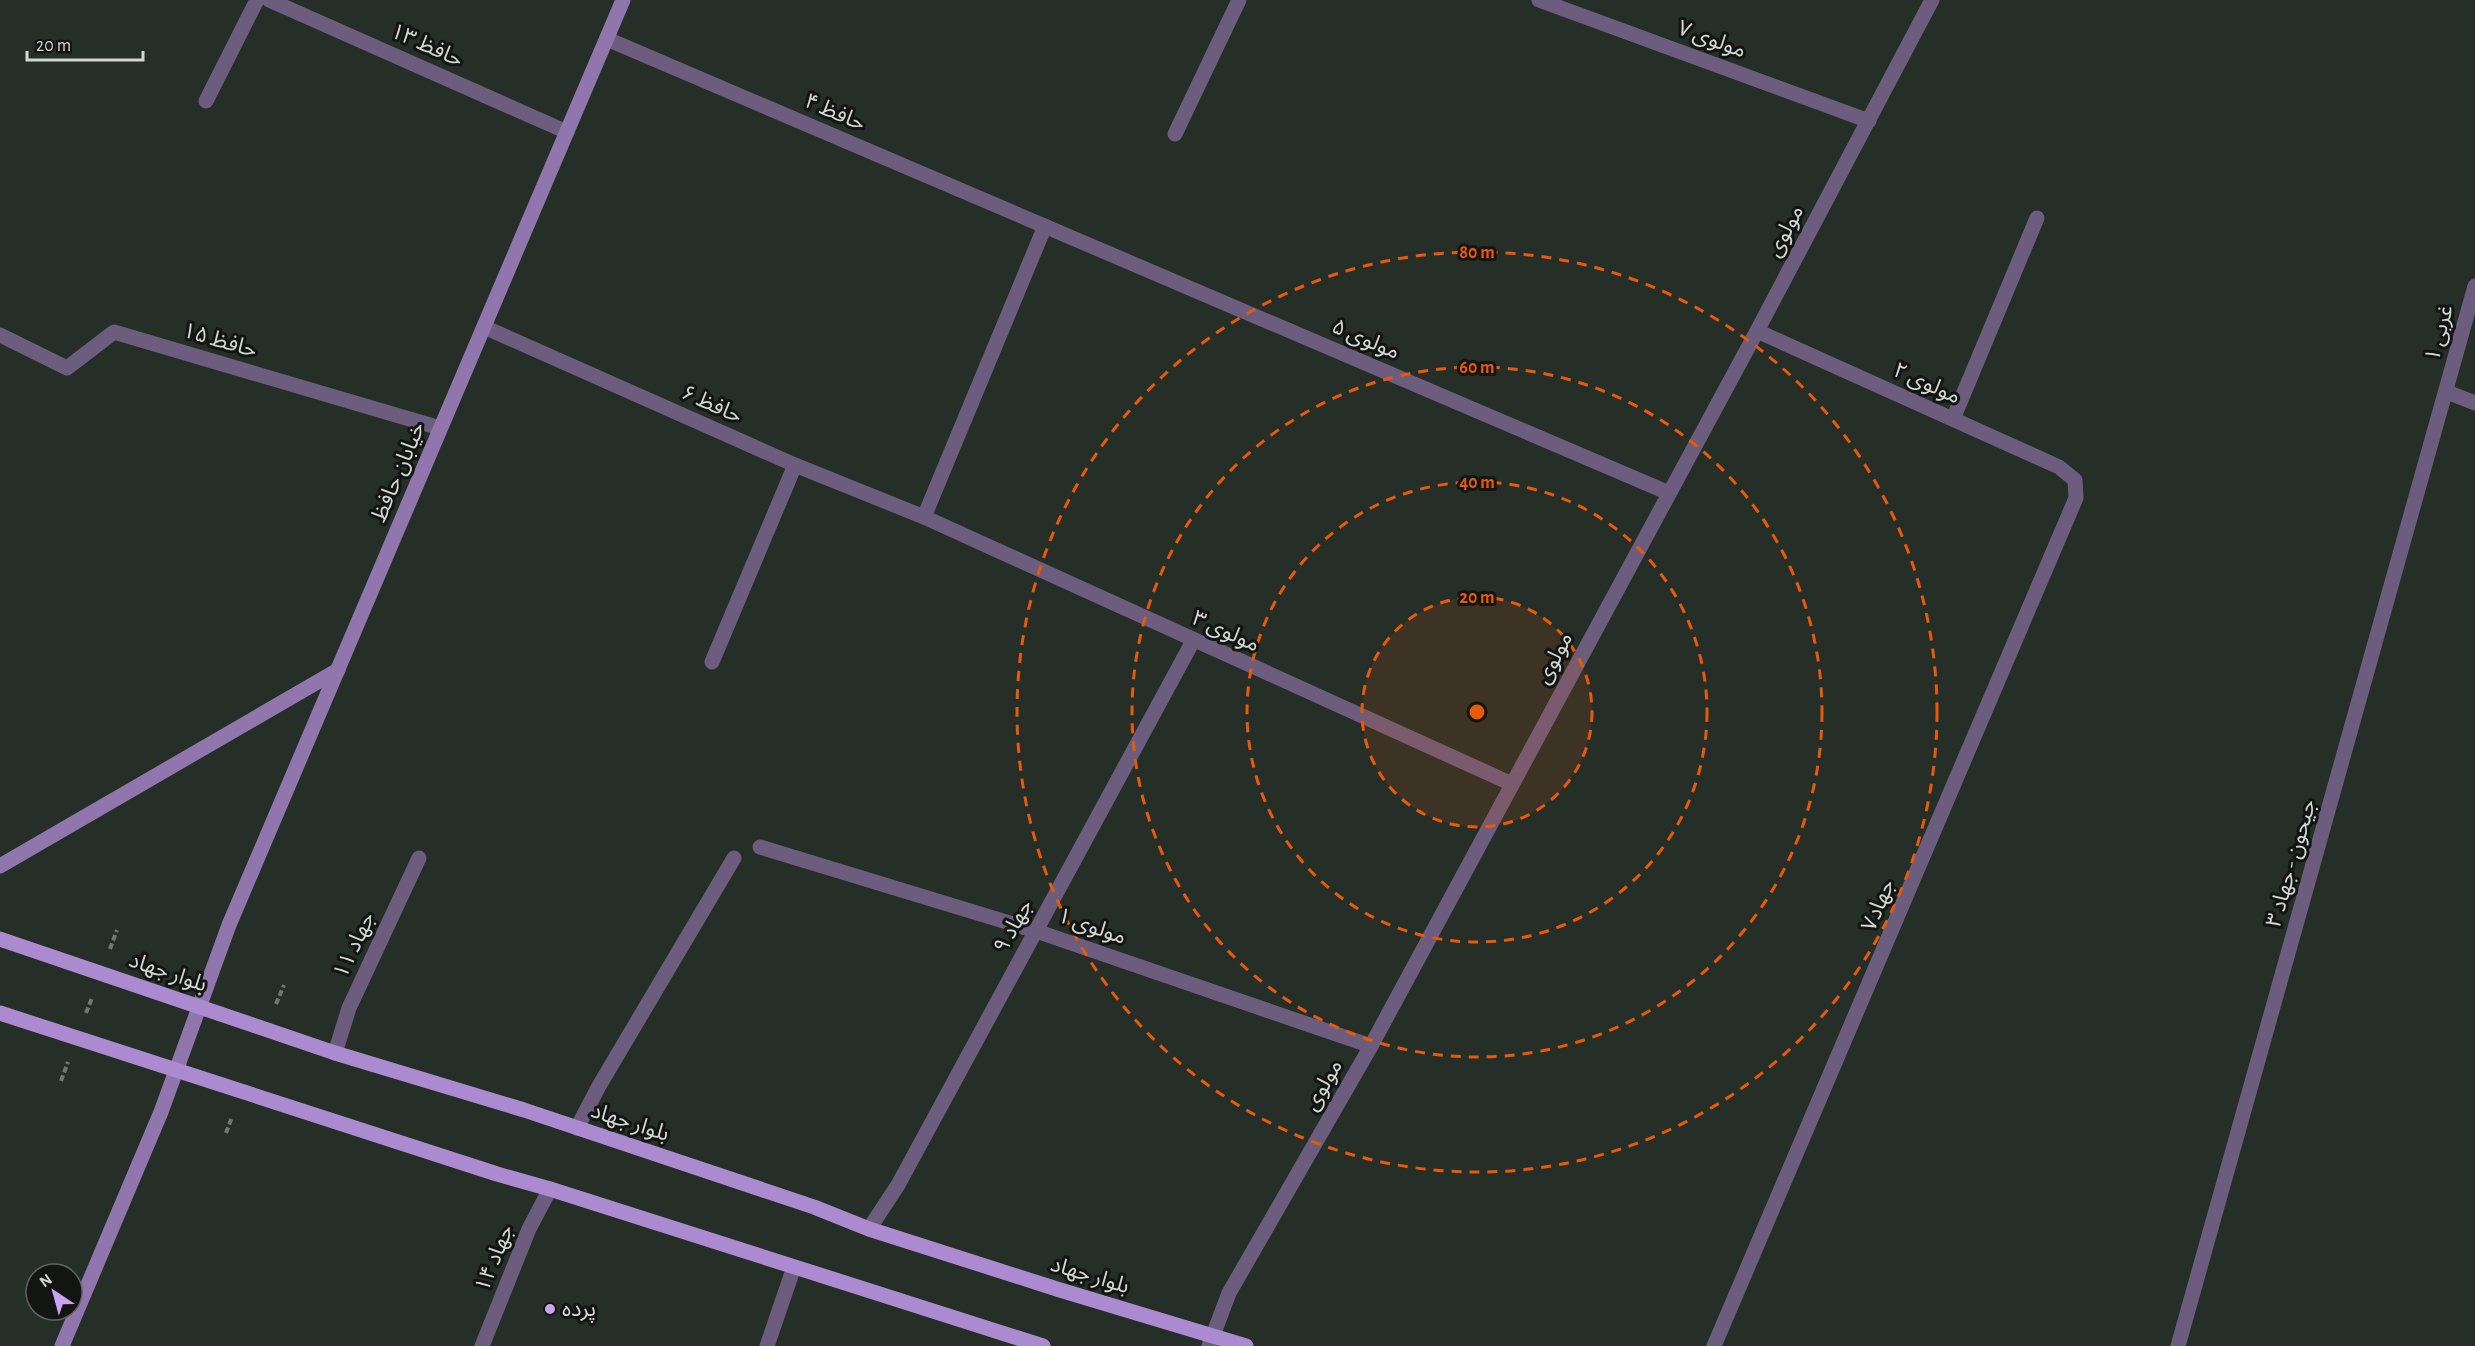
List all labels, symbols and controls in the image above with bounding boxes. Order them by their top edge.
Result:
street label: مولوی ۷ [1675,17,1749,62]
street label: حافظ ۱۳ [388,19,466,71]
scale bar [27,24,142,62]
text: 20 m [36,37,71,55]
street label: حافظ ۴ [801,89,869,135]
street label: مولوی [1762,202,1808,261]
text: 80 m [1459,244,1495,262]
street label: غربی ۱ [2421,302,2458,364]
street label: مولوی ۵ [1329,315,1403,364]
street label: حافظ ۱۵ [180,319,260,361]
text: 60 m [1459,359,1495,377]
street label: مولوی ۲ [1890,359,1964,408]
street label: حافظ ۶ [678,381,746,427]
street label: خیابان حافظ [367,419,430,526]
text: 40 m [1459,474,1495,492]
text: 20 m [1459,589,1495,607]
street label: مولوی ۳ [1189,607,1263,656]
street label: مولوی [1531,629,1577,688]
centre of rings [1467,702,1487,722]
street label: جیحون - جهاد ۳ [2262,797,2321,930]
street label: جهاد۷ [1857,876,1900,934]
street label: جهاد ۹ [990,896,1037,957]
street label: مولوی ۱ [1055,904,1129,949]
street label: جهاد ۱۱ [329,909,380,982]
street label: بلوار جهاد [126,948,210,997]
street label: مولوی [1300,1056,1347,1115]
street label: بلوار جهاد [588,1099,672,1147]
street label: جهاد ۱۴ [471,1221,518,1295]
street label: بلوار جهاد [1048,1253,1132,1299]
north arrow [24,1262,84,1322]
text: N [37,1271,55,1290]
place label: پرده [562,1298,596,1323]
marker: پرده [543,1302,557,1316]

